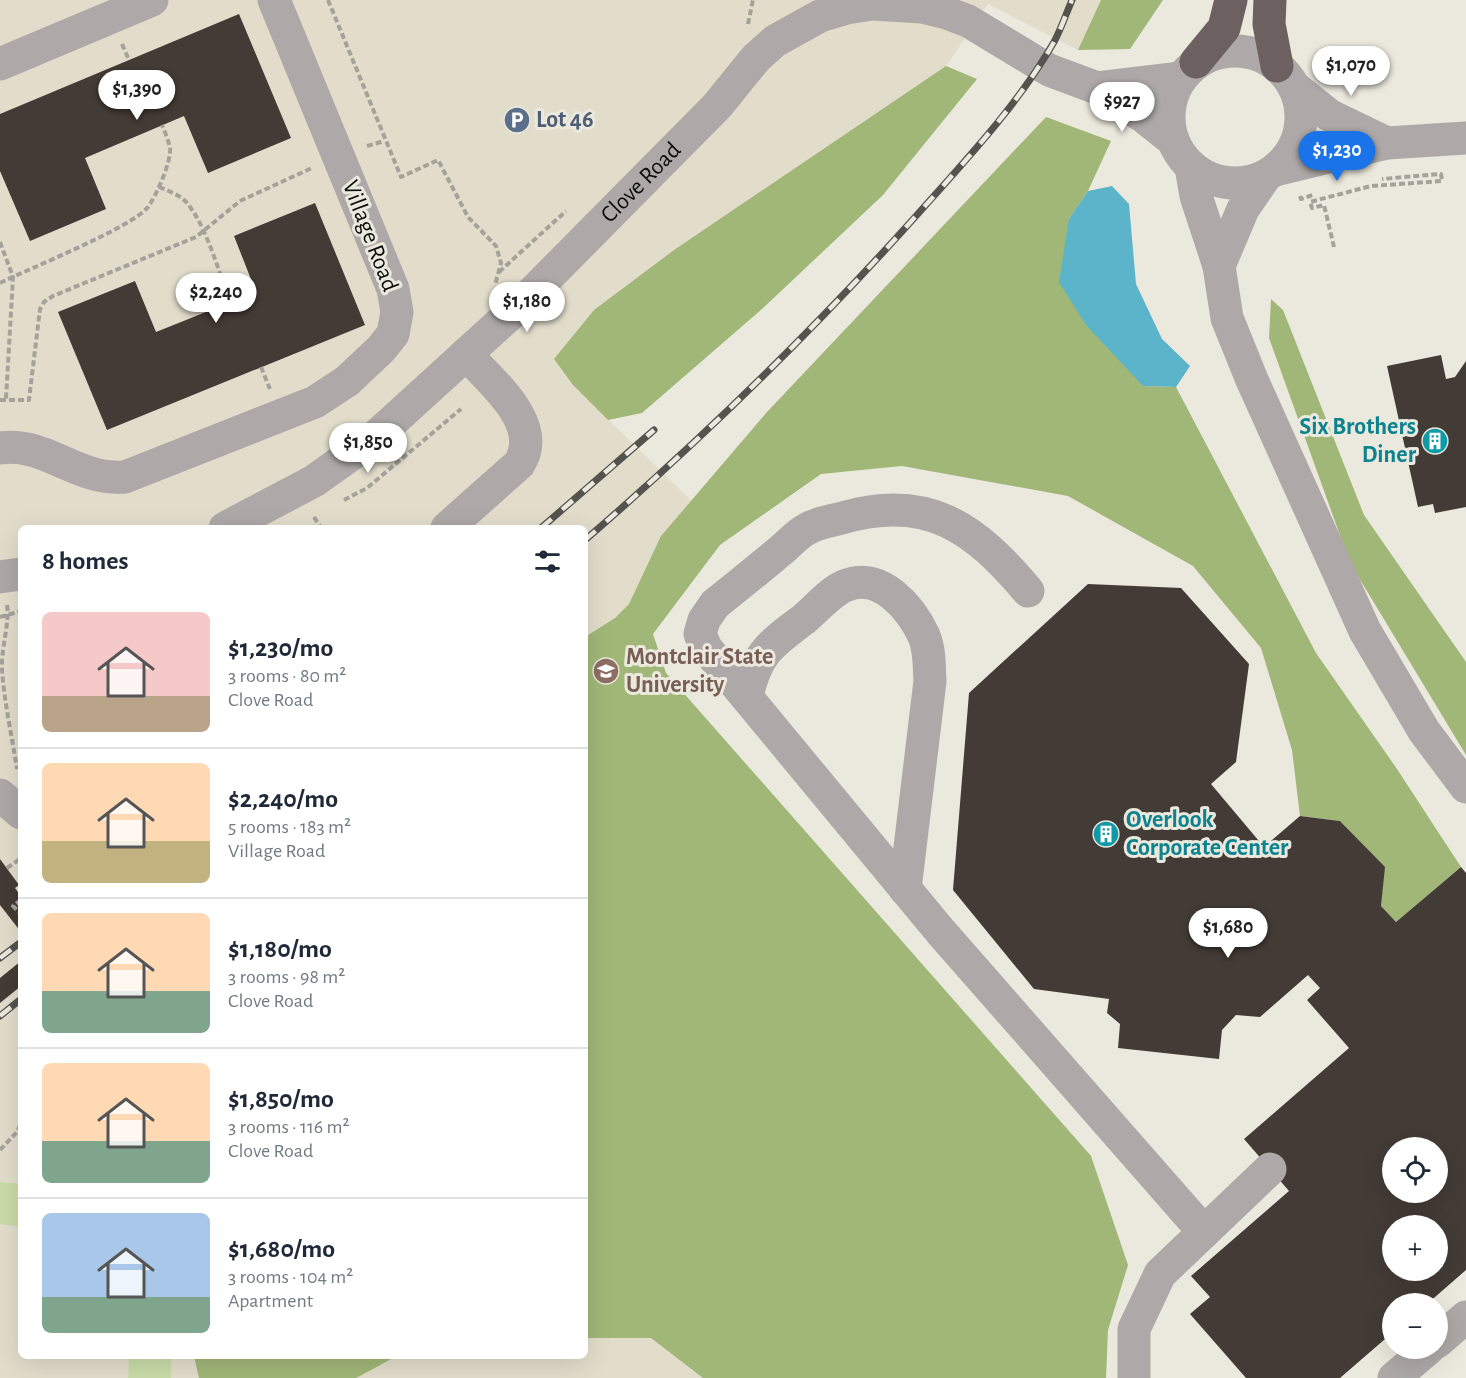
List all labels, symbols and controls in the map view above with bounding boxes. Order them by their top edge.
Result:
pin: $1,070 [1302,46,1400,97]
text: $1,070 [1326,55,1376,75]
pin: $1,390 [88,70,186,121]
text: $1,390 [112,79,162,99]
pin: $927 [1086,82,1158,133]
text: $927 [1104,91,1140,111]
parking icon: Lot 46 [502,105,532,135]
place label: Lot 46 [536,108,593,132]
pin: $1,230 [1288,131,1386,182]
street label: Clove Road [596,138,686,228]
text: $1,230 [1312,140,1362,160]
street label: Village Road [338,177,402,295]
pin: $2,240 [167,273,265,324]
text: $2,240 [190,282,242,302]
pin: $1,180 [478,282,576,333]
text: $1,180 [503,291,551,311]
place label: Six Brothers Diner [1299,415,1417,467]
pin: $1,850 [319,423,417,474]
building icon: Six Brothers Diner [1420,426,1450,456]
text: $1,850 [343,432,393,452]
icon: filters [531,545,564,578]
text: 8 homes [42,548,129,574]
text: $1,230/mo [228,635,333,661]
icon: home [90,636,162,708]
place label: Montclair State University [626,645,773,697]
school or university icon: Montclair State University [591,656,621,686]
text: 3 rooms · 80 m² [228,666,346,686]
text: Clove Road [228,690,313,710]
text: $2,240/mo [228,786,338,812]
icon: home [90,787,162,859]
place label: Overlook Corporate Center [1126,808,1289,860]
text: 5 rooms · 183 m² [228,817,351,837]
building icon: Overlook Corporate Center [1091,819,1121,849]
text: Village Road [228,841,325,861]
pin: $1,680 [1179,908,1277,959]
text: $1,680 [1203,917,1253,937]
text: $1,180/mo [228,936,332,962]
icon: home [90,937,162,1009]
text: 3 rooms · 98 m² [228,967,345,987]
text: Clove Road [228,991,313,1011]
text: $1,850/mo [228,1086,334,1112]
icon: home [90,1087,162,1159]
text: 3 rooms · 116 m² [228,1117,349,1137]
map controls [1382,1137,1448,1359]
button: locate [1382,1137,1448,1203]
text: Clove Road [228,1141,313,1161]
button: + [1382,1215,1448,1281]
text: $1,680/mo [228,1236,335,1262]
icon: home [90,1237,162,1309]
text: 3 rooms · 104 m² [228,1267,353,1287]
text: Apartment [228,1291,313,1311]
button: − [1382,1293,1448,1359]

